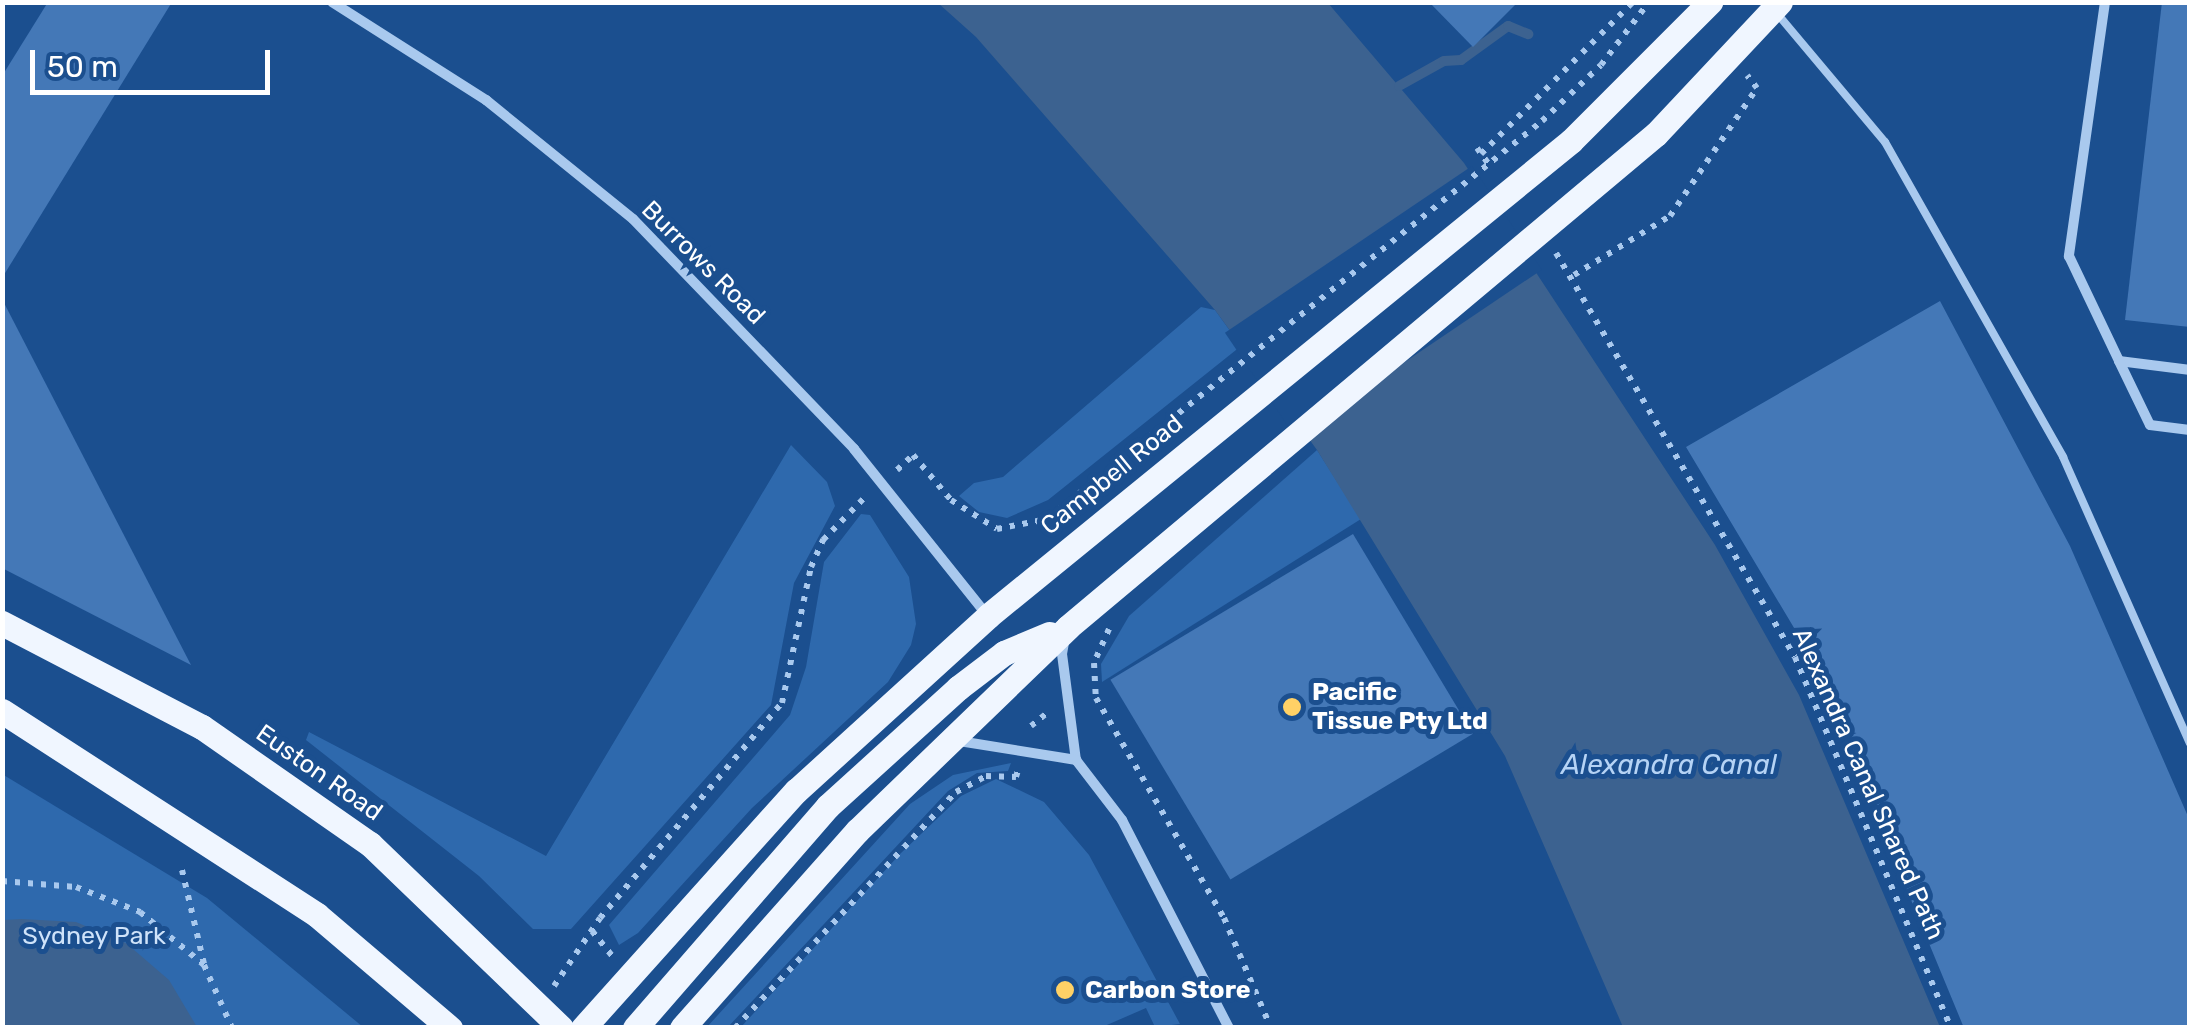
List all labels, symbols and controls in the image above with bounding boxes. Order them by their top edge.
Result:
scale bar [35,30,275,92]
text: 50 m [47,49,118,85]
street label: Burrows Road [635,195,771,331]
street label: Campbell Road [1035,409,1189,541]
street label: Alexandra Canal Shared Path [1786,624,1950,944]
place label: Pacific Tissue Pty Ltd [1312,678,1488,737]
marker: Pacific Tissue Pty Ltd [1281,696,1303,718]
street label: Euston Road [250,718,388,828]
water label: Alexandra Canal [1561,748,1777,782]
park label: Sydney Park [22,921,166,951]
place label: Carbon Store [1085,975,1251,1005]
marker: Carbon Store [1054,979,1076,1001]

